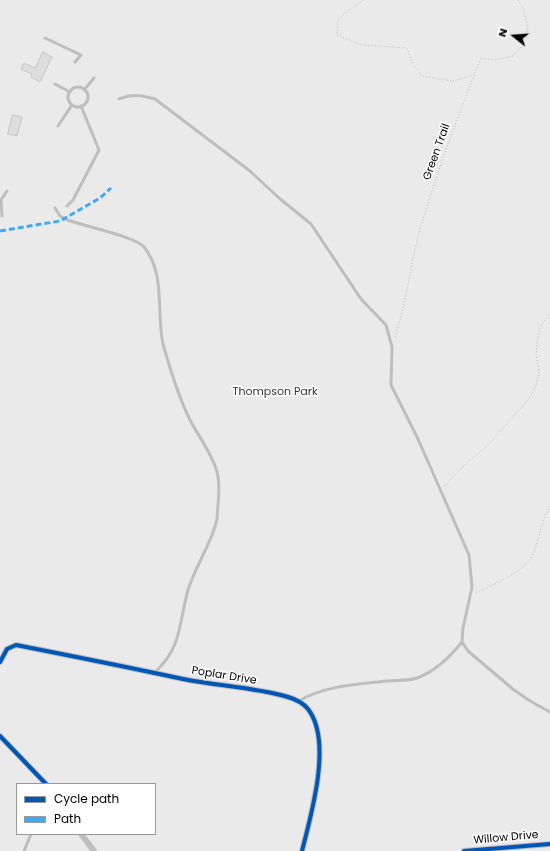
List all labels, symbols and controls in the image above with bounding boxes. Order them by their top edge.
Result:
north arrow [494,16,534,56]
text: N [494,26,511,39]
street label: Green Trail [421,122,453,182]
park label: Thompson Park [232,385,318,399]
street label: Poplar Drive [191,664,257,688]
legend [16,783,156,835]
text: Cycle path [54,790,119,807]
text: Path [54,810,81,827]
street label: Willow Drive [473,829,539,847]

